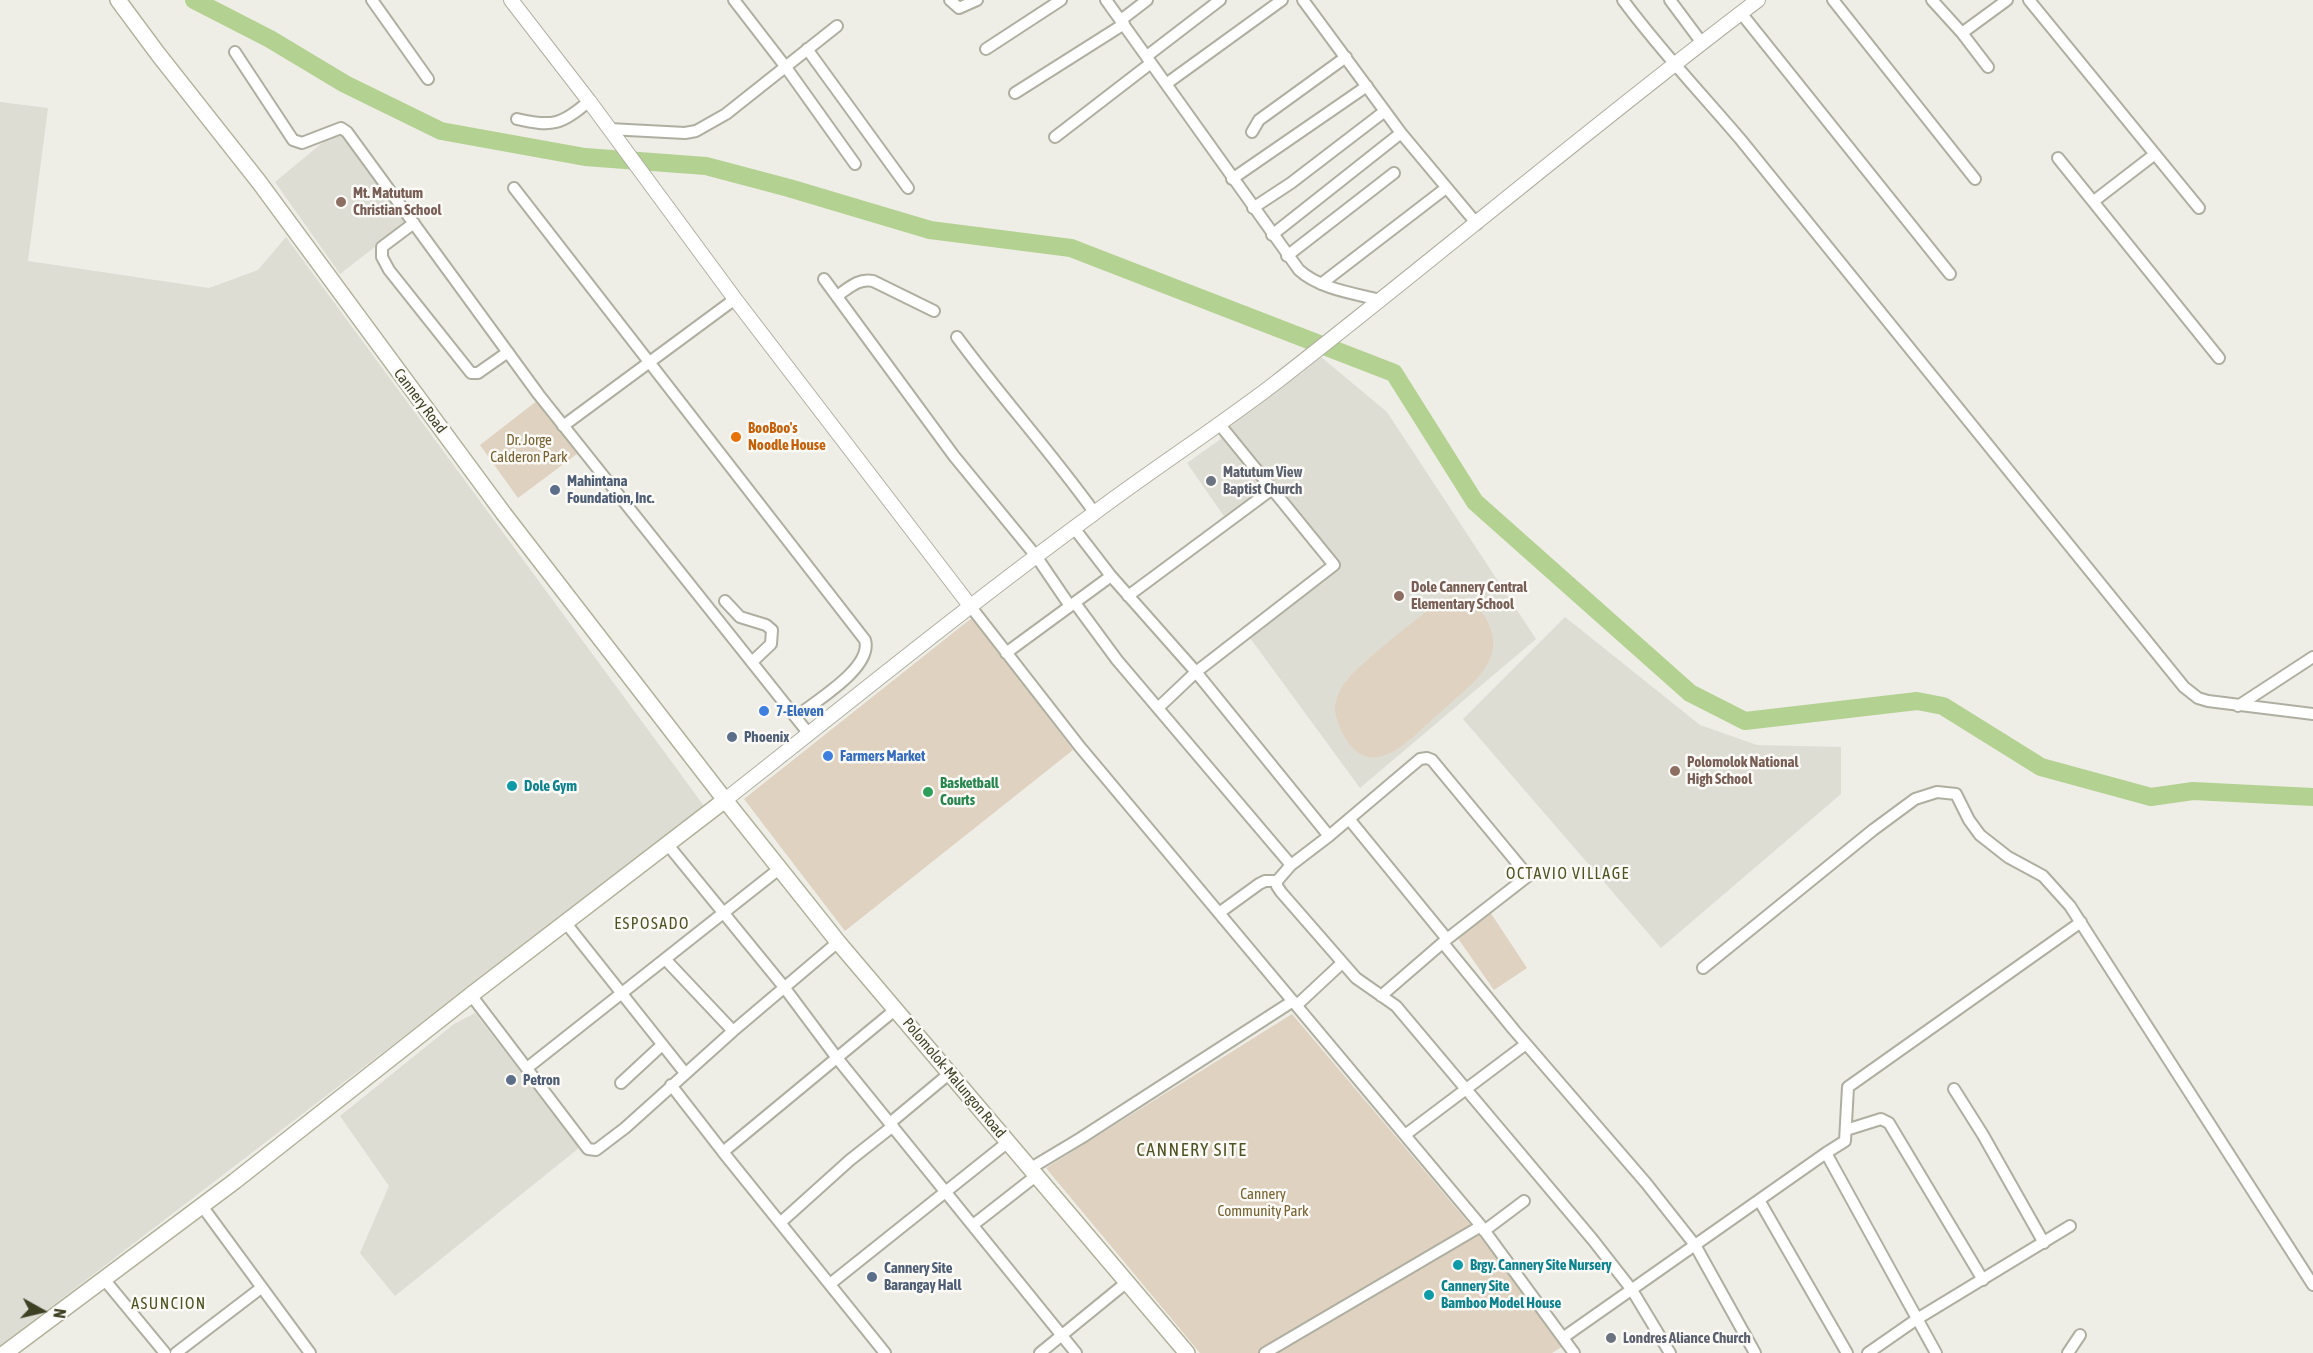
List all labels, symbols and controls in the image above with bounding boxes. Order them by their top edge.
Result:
place label: Mt. Matutum Christian School [353,184,441,219]
marker: Mt. Matutum Christian School [334,195,348,209]
street label: Cannery Road [390,365,450,437]
place label: BooBoo's Noodle House [748,419,826,454]
marker: BooBoo's Noodle House [729,430,743,444]
park label: Dr. Jorge Calderon Park [490,431,568,466]
place label: Matutum View Baptist Church [1223,463,1302,498]
place label: Mahintana Foundation, Inc. [567,472,655,507]
marker: Matutum View Baptist Church [1204,474,1218,488]
marker: Mahintana Foundation, Inc. [548,483,562,497]
place label: Dole Cannery Central Elementary School [1411,578,1527,613]
marker: Dole Cannery Central Elementary School [1392,589,1406,603]
place label: 7-Eleven [776,702,824,720]
marker: 7-Eleven [757,704,771,718]
place label: Phoenix [744,728,789,746]
marker: Phoenix [725,730,739,744]
place label: Farmers Market [840,747,925,765]
marker: Farmers Market [821,749,835,763]
place label: Polomolok National High School [1687,753,1798,788]
marker: Polomolok National High School [1668,764,1682,778]
place label: Basketball Courts [940,774,999,809]
place label: Dole Gym [524,777,577,795]
marker: Dole Gym [505,779,519,793]
marker: Basketball Courts [921,785,935,799]
district label: OCTAVIO VILLAGE [1506,864,1630,884]
district label: ESPOSADO [614,914,690,934]
street label: Polomolok-Malungon Road [899,1014,1009,1142]
place label: Petron [523,1071,560,1089]
marker: Petron [504,1073,518,1087]
district label: CANNERY SITE [1137,1139,1247,1161]
park label: Cannery Community Park [1218,1185,1308,1220]
place label: Brgy. Cannery Site Nursery [1470,1256,1612,1274]
marker: Brgy. Cannery Site Nursery [1451,1258,1465,1272]
place label: Cannery Site Barangay Hall [884,1259,961,1294]
marker: Cannery Site Barangay Hall [865,1270,879,1284]
place label: Cannery Site Bamboo Model House [1441,1277,1561,1312]
north arrow [12,1281,72,1341]
marker: Cannery Site Bamboo Model House [1422,1288,1436,1302]
district label: ASUNCION [131,1294,207,1314]
text: N [50,1308,69,1319]
place label: Londres Aliance Church [1623,1329,1751,1347]
marker: Londres Aliance Church [1604,1331,1618,1345]

